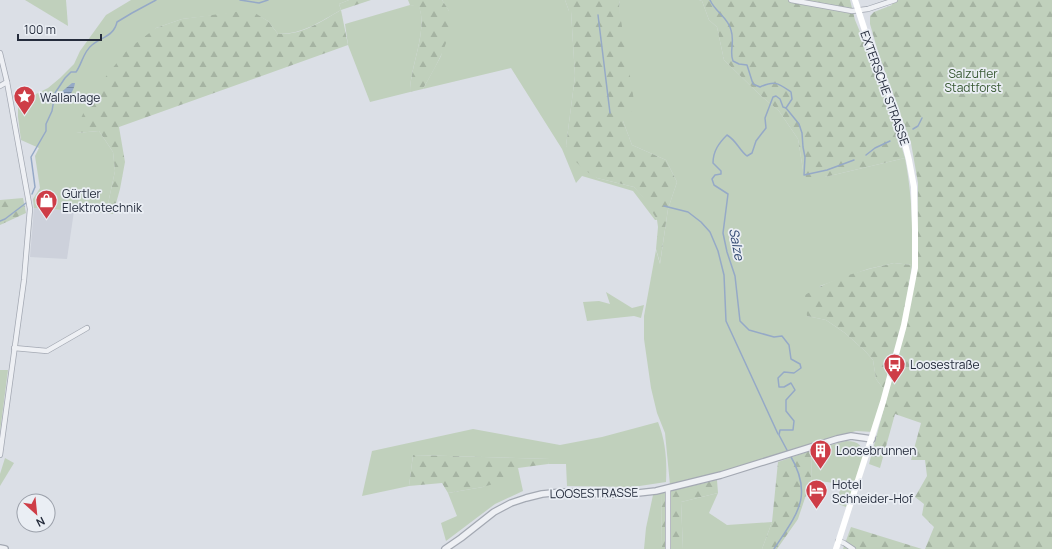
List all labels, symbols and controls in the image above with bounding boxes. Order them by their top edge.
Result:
scale bar [18,16,101,42]
text: 100 m [24,21,56,38]
street label: EXTERSCHE STRASSE [856,28,914,148]
park label: Salzufler Stadtforst [944,65,1002,96]
place icon: Wallanlage [12,84,38,117]
place label: Wallanlage [40,89,100,106]
place label: Gürtler Elektrotechnik [62,185,143,216]
shop icon: Gürtler Elektrotechnik [34,187,60,220]
water label: Salze [725,226,749,263]
bus stop icon: Loosestraße [882,351,908,384]
place label: Loosestraße [910,356,980,373]
building icon: Loosebrunnen [808,437,834,470]
place label: Loosebrunnen [836,442,916,459]
place label: Hotel Schneider-Hof [832,476,914,507]
hotel icon: Hotel Schneider-Hof [803,478,829,511]
street label: LOOSESTRASSE [550,484,639,502]
north arrow [16,493,56,533]
text: N [34,514,48,531]

